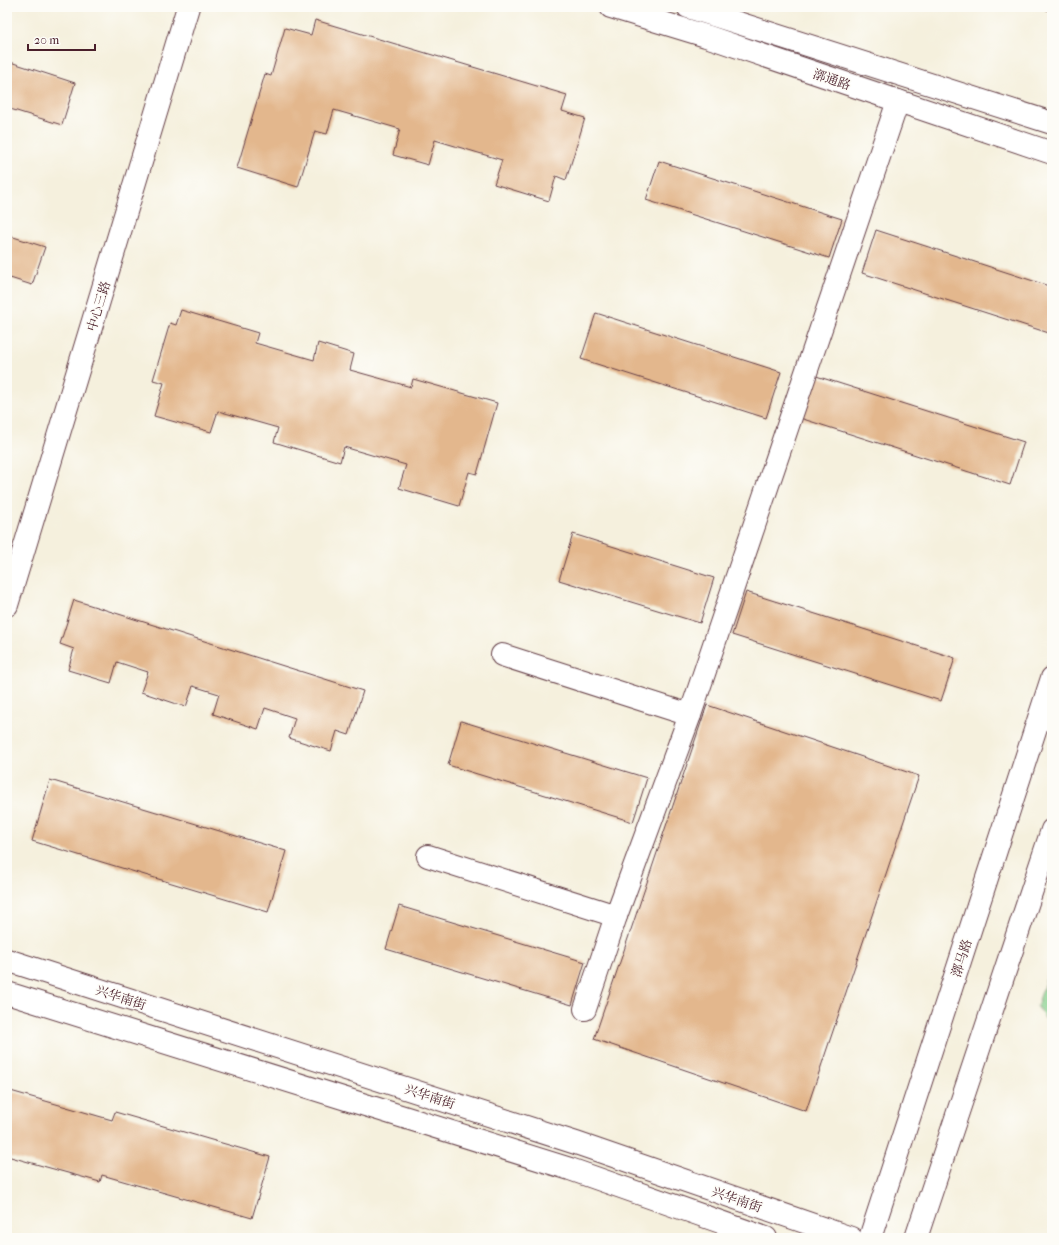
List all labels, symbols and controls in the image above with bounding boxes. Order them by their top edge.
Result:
scale bar [28,26,95,52]
text: 20 m [34,33,59,47]
street label: 漷通路 [811,66,853,93]
street label: 中心三路 [84,279,113,333]
street label: 漷马路 [948,937,975,979]
street label: 兴华南街 [94,982,148,1013]
street label: 兴华南街 [403,1081,457,1112]
street label: 兴华南街 [710,1184,764,1215]

